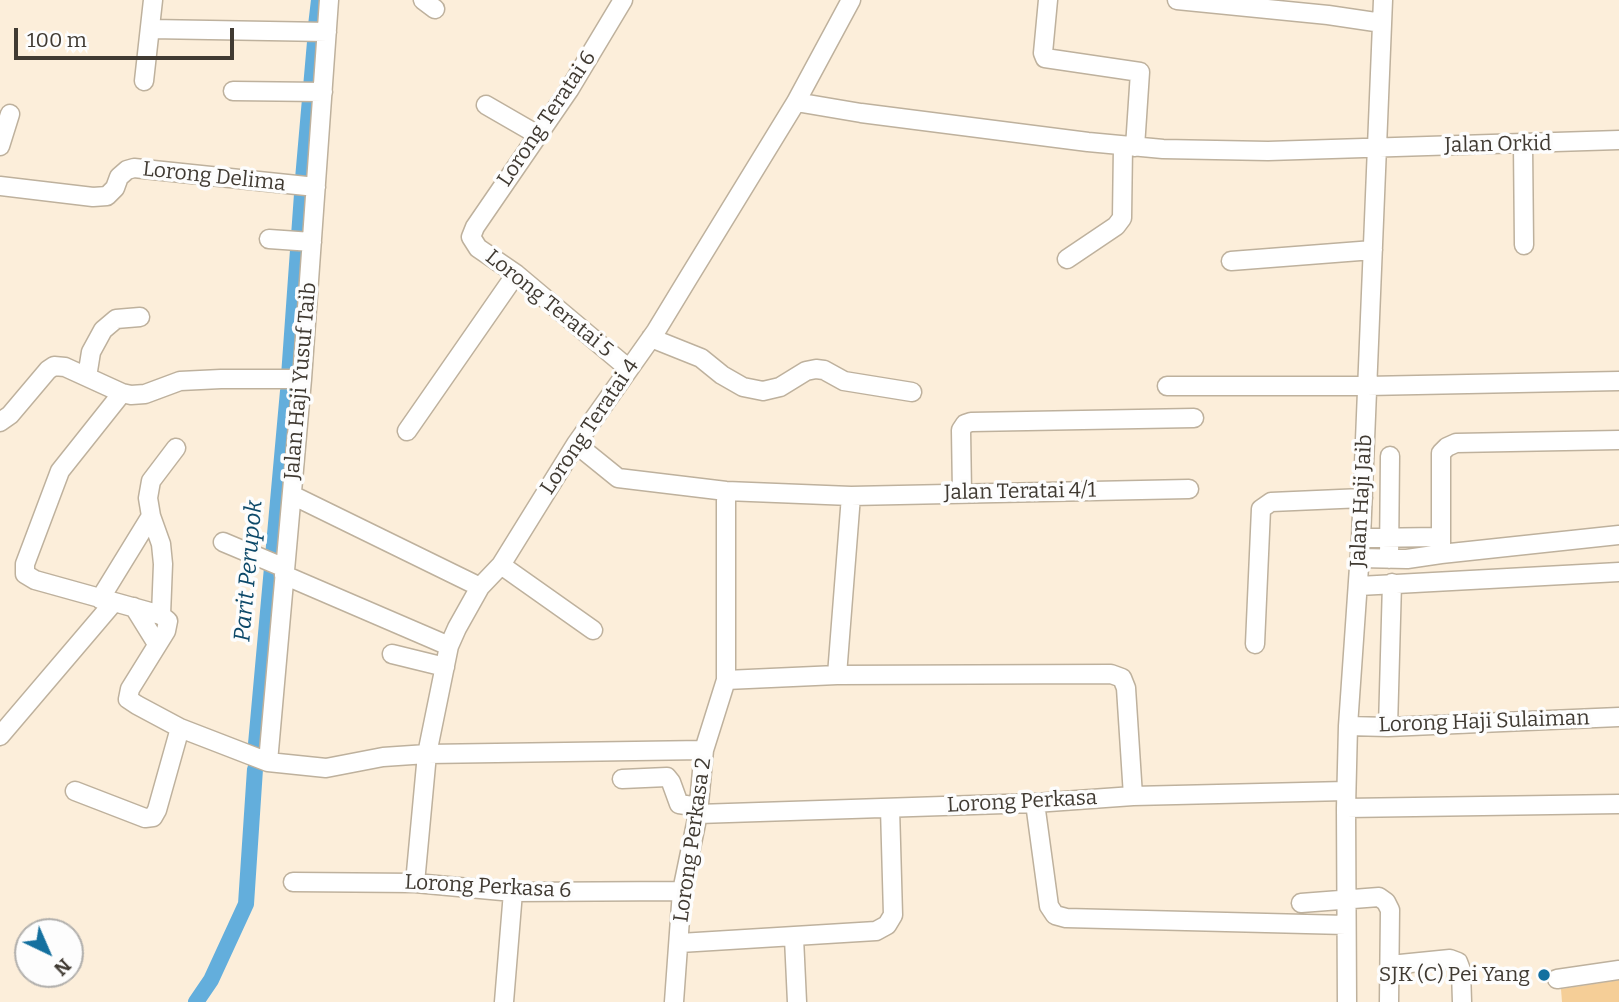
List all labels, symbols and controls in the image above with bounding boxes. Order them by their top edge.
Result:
scale bar [18,14,238,58]
text: 100 m [27,27,87,53]
street label: Lorong Teratai 6 [492,46,602,192]
street label: Jalan Orkid [1444,131,1552,159]
street label: Lorong Delima [141,157,287,197]
street label: Lorong Teratai 5 [480,245,618,363]
street label: Jalan Haji Yusuf Taib [280,281,322,481]
street label: Lorong Teratai 4 [535,354,645,500]
street label: Jalan Haji Jaib [1346,434,1378,568]
street label: Jalan Teratai 4/1 [944,478,1096,506]
water label: Parit Perupok [229,499,269,643]
street label: Lorong Haji Sulaiman [1378,706,1590,738]
street label: Lorong Perkasa 2 [669,756,717,924]
street label: Lorong Perkasa [946,785,1098,819]
street label: Lorong Perkasa 6 [404,870,572,904]
north arrow [14,918,84,988]
text: N [49,954,76,980]
place label: SJK (C) Pei Yang [1379,962,1530,988]
marker: SJK (C) Pei Yang [1536,967,1552,983]

